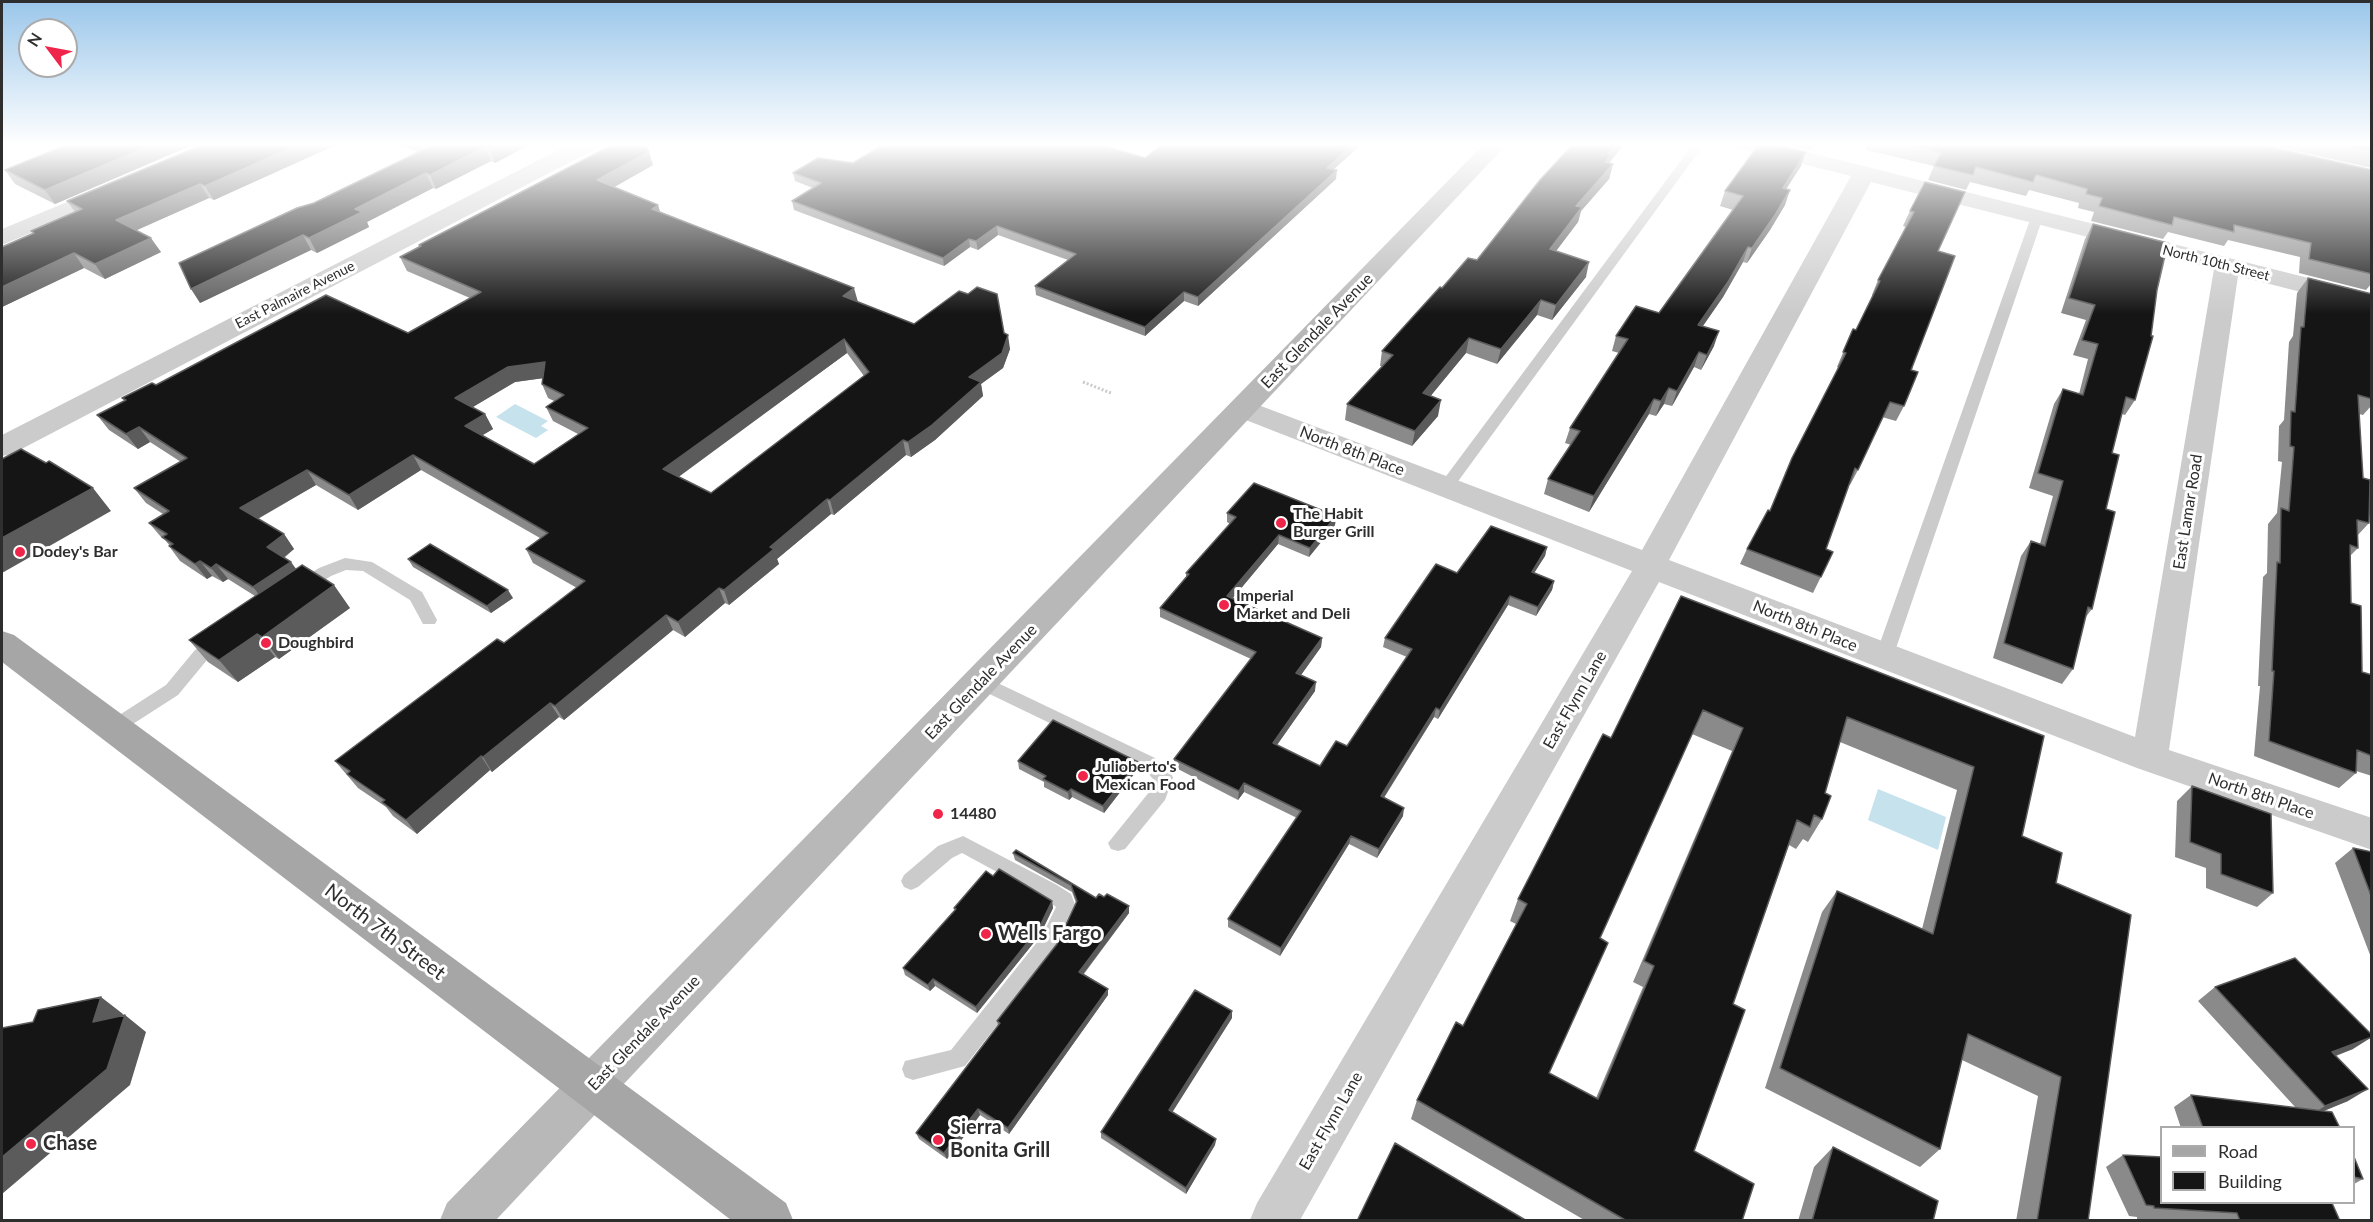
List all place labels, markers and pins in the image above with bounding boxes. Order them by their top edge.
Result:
place label: The Habit Burger Grill [1293,504,1374,542]
marker: The Habit Burger Grill [1274,516,1288,530]
place label: Dodey's Bar [32,542,118,562]
marker: Dodey's Bar [13,545,27,559]
place label: Imperial Market and Deli [1236,586,1350,624]
marker: Imperial Market and Deli [1217,598,1231,612]
place label: Doughbird [278,633,354,653]
marker: Doughbird [259,636,273,650]
place label: Julioberto's Mexican Food [1095,757,1195,795]
marker: Julioberto's Mexican Food [1076,769,1090,783]
place label: 14480 [950,804,996,824]
marker: 14480 [931,807,945,821]
place label: Wells Fargo [998,922,1101,946]
marker: Wells Fargo [979,927,993,941]
place label: Sierra Bonita Grill [950,1116,1050,1163]
place label: Chase [43,1132,97,1156]
marker: Sierra Bonita Grill [931,1133,945,1147]
marker: Chase [24,1137,38,1151]

